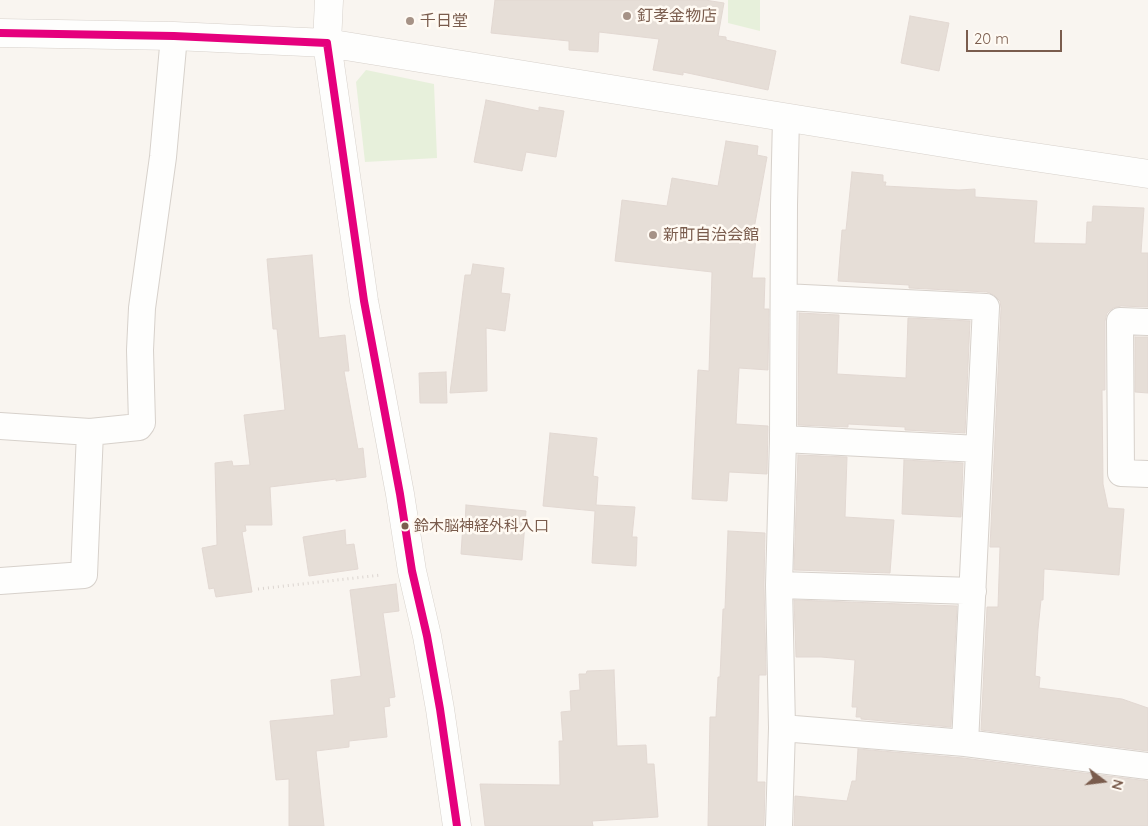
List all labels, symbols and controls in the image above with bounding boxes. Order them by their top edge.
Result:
place label: 釘孝金物店 [637,6,717,26]
marker: 釘孝金物店 [621,10,633,22]
place label: 千日堂 [420,11,468,31]
marker: 千日堂 [404,15,416,27]
scale bar [968,20,1064,52]
text: 20 m [974,29,1009,48]
place label: 新町自治会館 [663,225,759,245]
marker: 新町自治会館 [647,229,659,241]
place label: 鈴木脳神経外科入口 [414,517,549,535]
marker: 鈴木脳神経外科入口 [400,521,410,531]
north arrow [1078,756,1128,806]
text: N [1107,778,1128,792]

